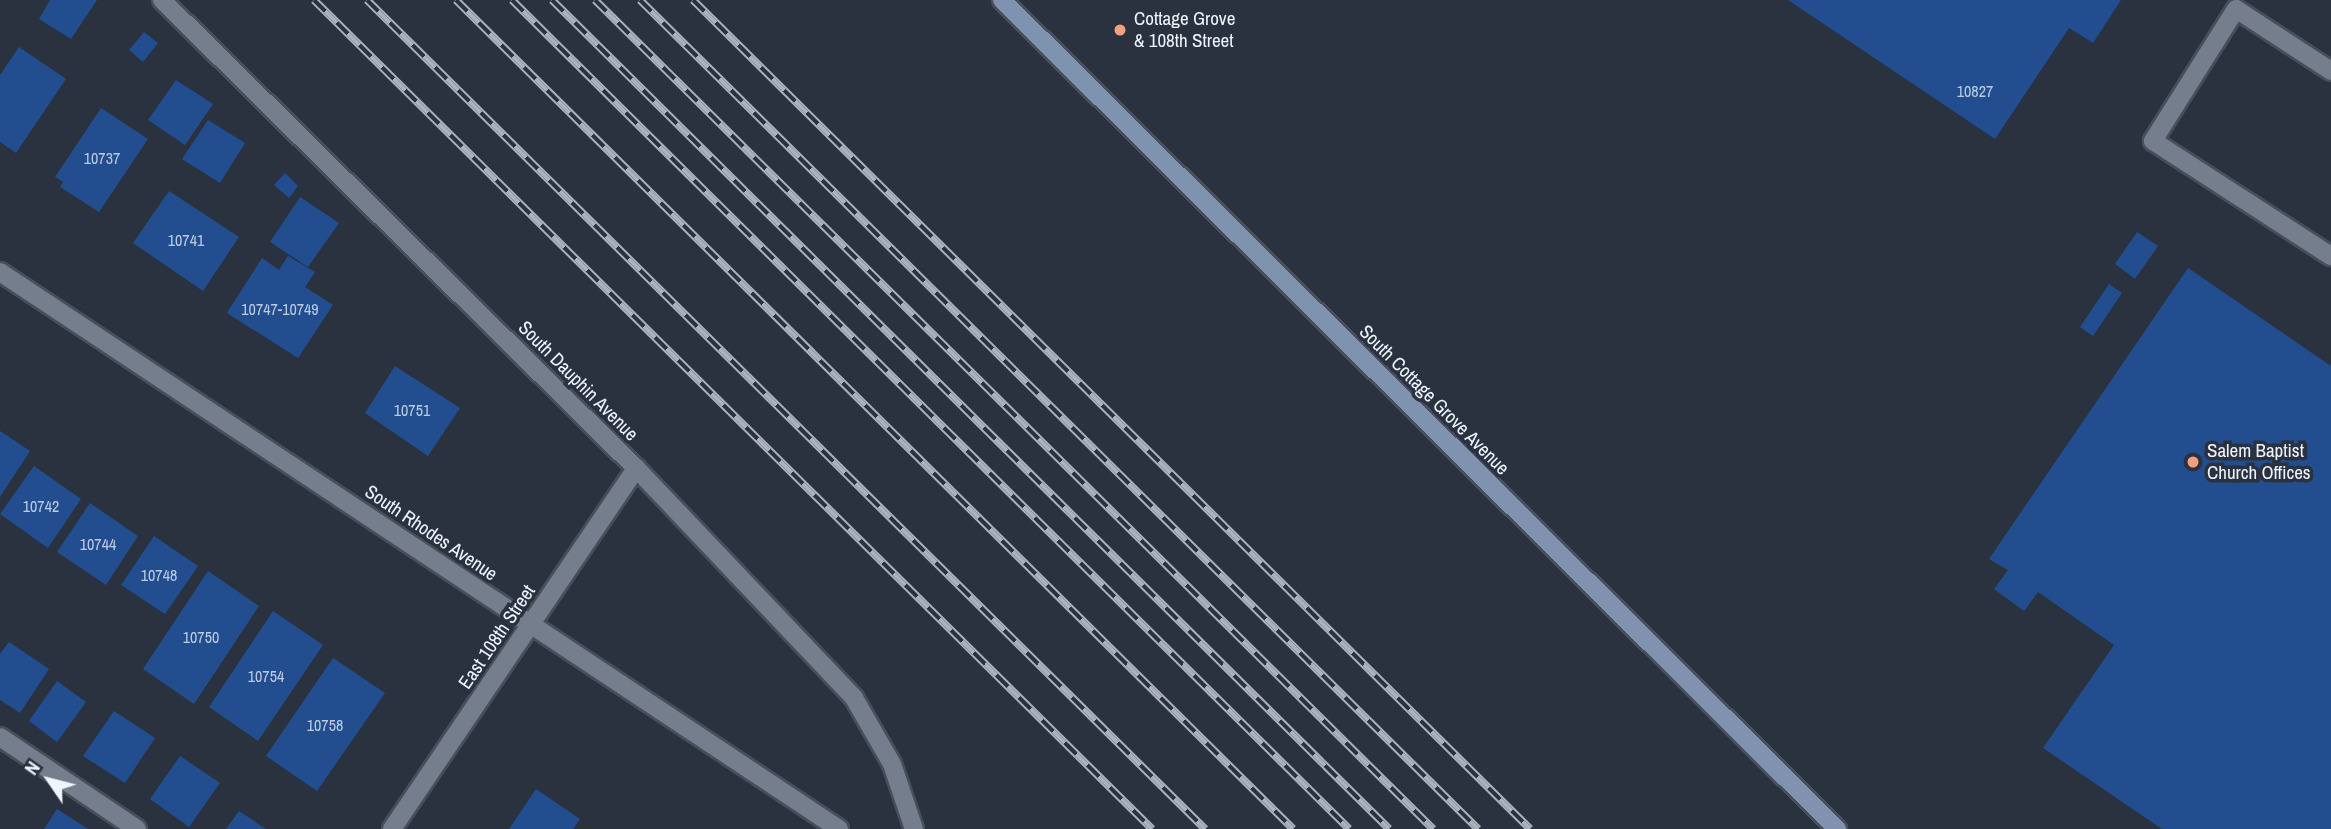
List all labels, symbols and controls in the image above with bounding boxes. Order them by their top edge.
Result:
place label: Cottage Grove & 108th Street [1134,8,1235,52]
marker: Cottage Grove & 108th Street [1112,22,1128,38]
house number: 10827 [1957,81,1993,101]
house number: 10737 [84,148,120,168]
house number: 10741 [168,230,204,250]
house number: 10747-10749 [241,299,319,319]
street label: South Dauphin Avenue [513,316,643,446]
street label: South Cottage Grove Avenue [1354,320,1514,480]
house number: 10751 [394,400,430,420]
place label: Salem Baptist Church Offices [2207,440,2311,484]
marker: Salem Baptist Church Offices [2185,454,2201,470]
street label: South Rhodes Avenue [360,480,502,586]
house number: 10742 [23,496,59,516]
house number: 10744 [80,534,116,554]
house number: 10748 [141,565,177,585]
street label: East 108th Street [454,581,540,693]
house number: 10750 [183,627,219,647]
house number: 10754 [248,666,284,686]
house number: 10758 [307,715,343,735]
north arrow [14,745,84,815]
text: N [18,756,46,780]

